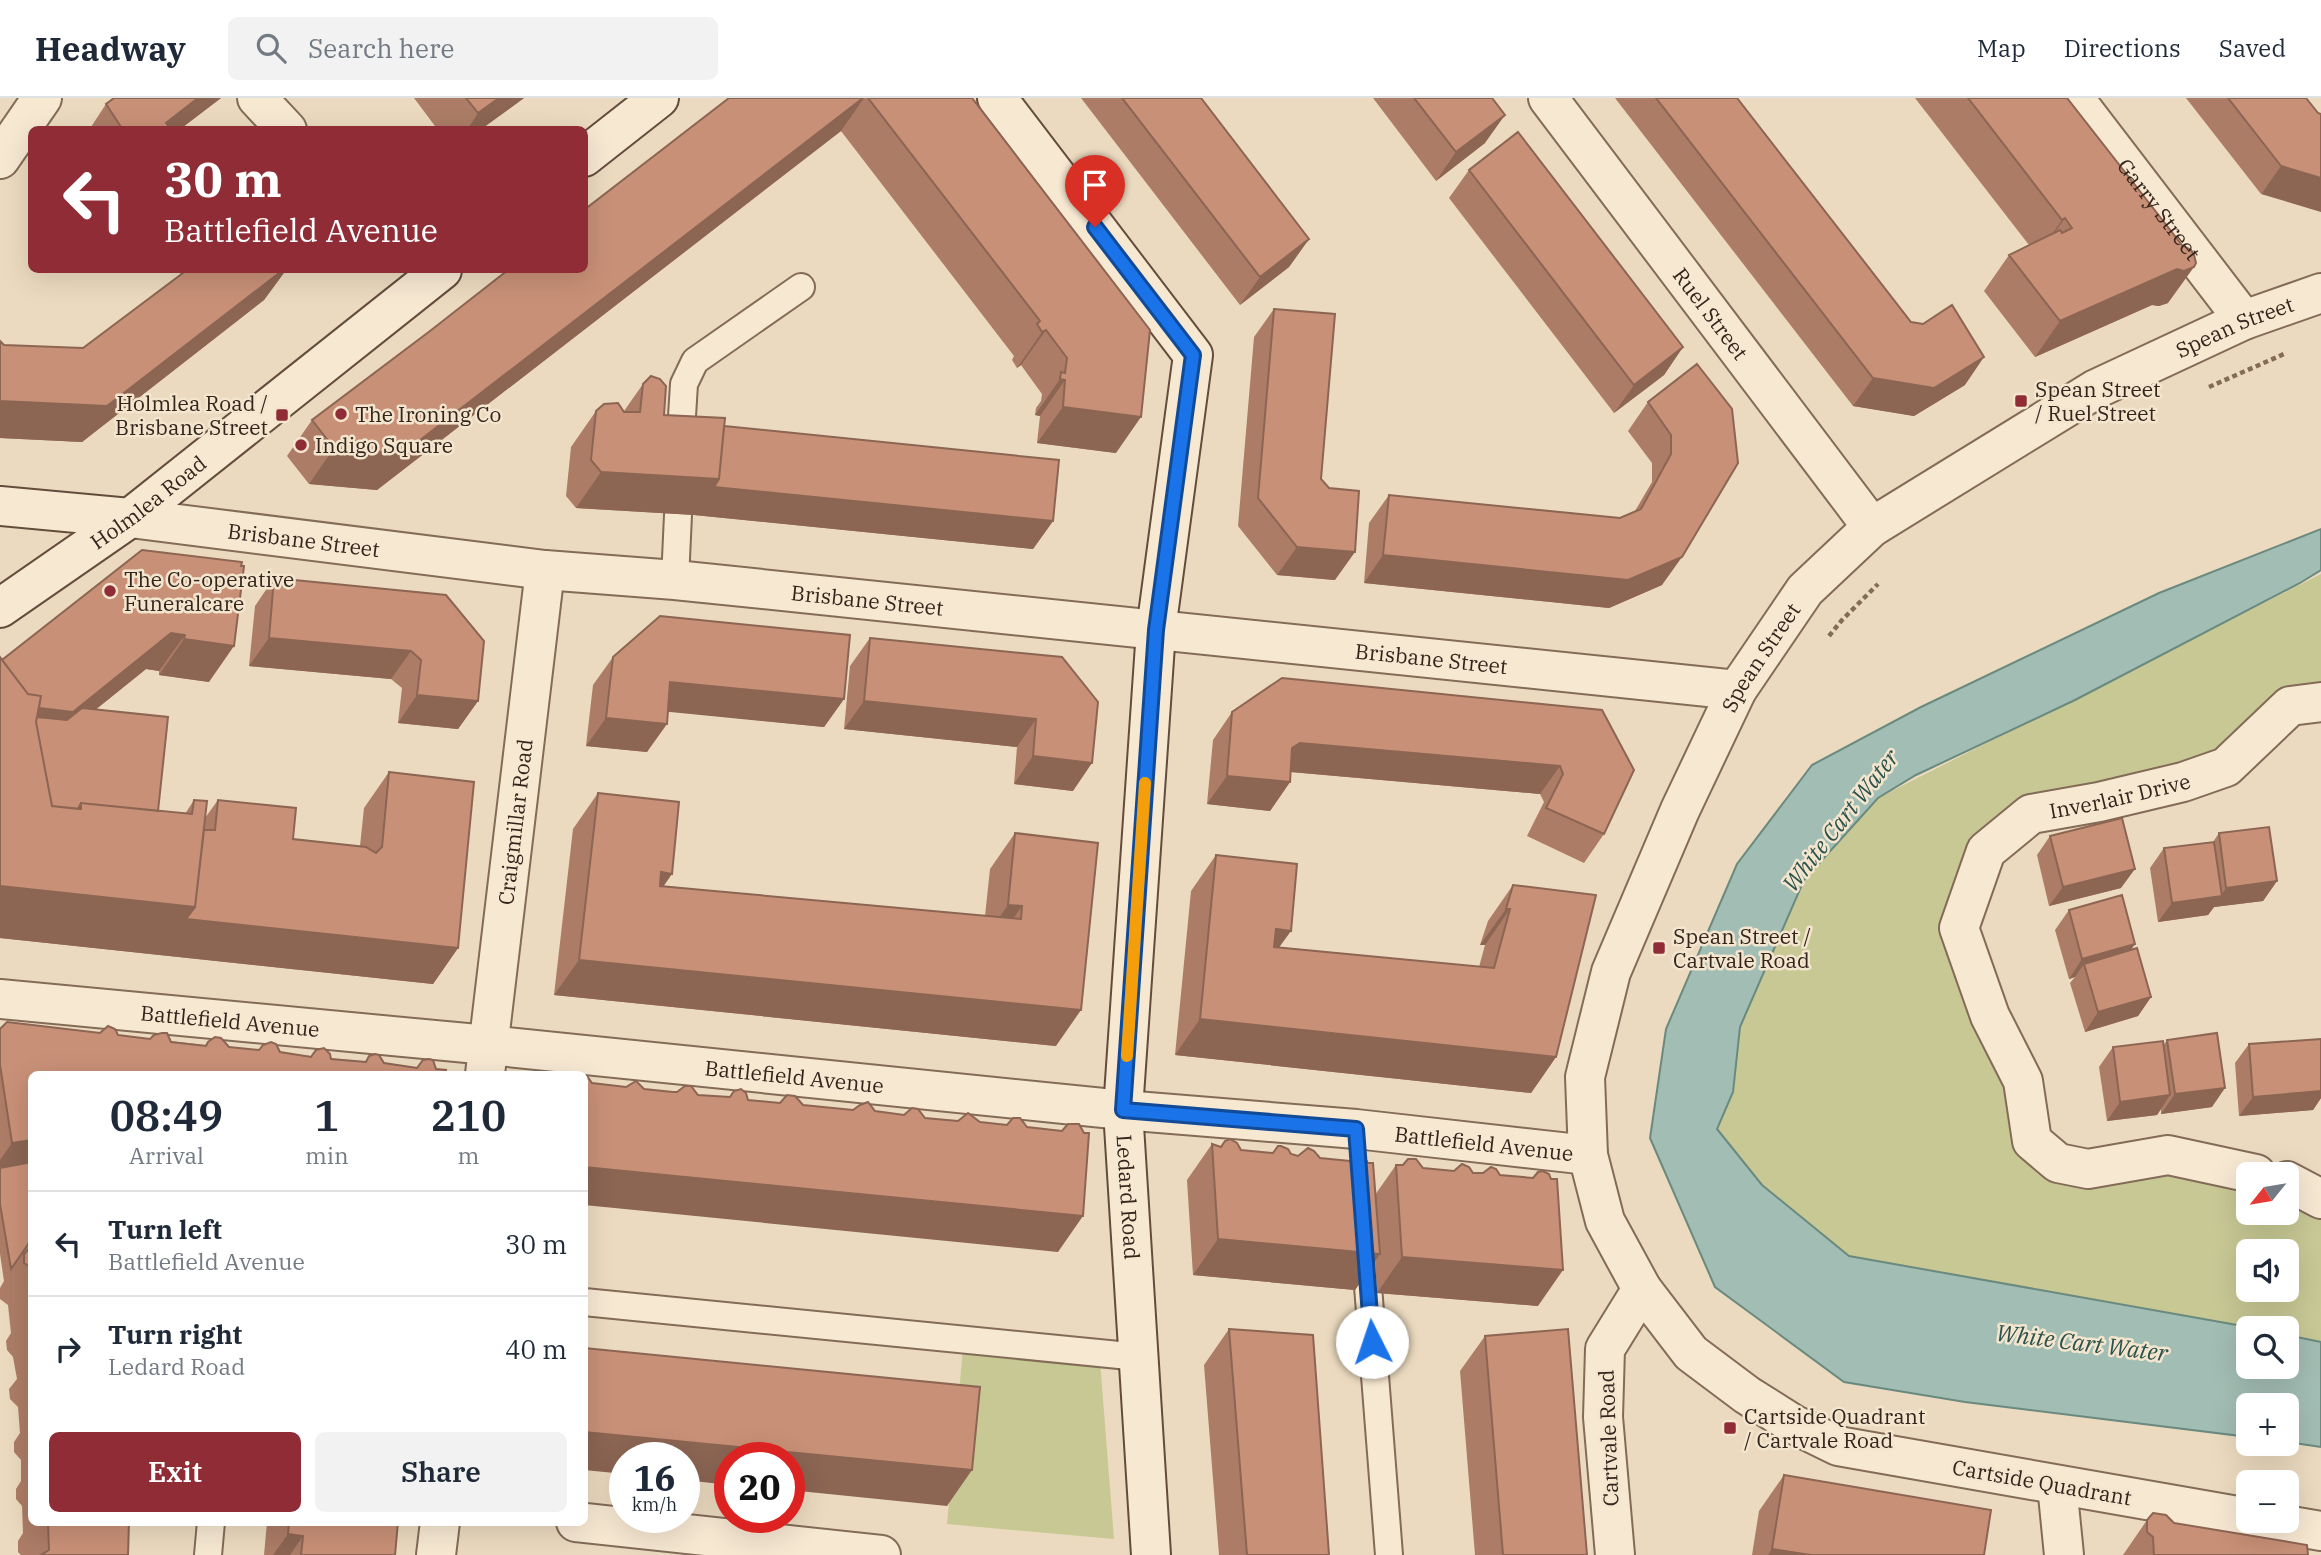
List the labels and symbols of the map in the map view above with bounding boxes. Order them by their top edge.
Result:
street label: Garry Street [2111,153,2207,266]
pin [1065,155,1125,227]
street label: Ruel Street [1667,262,1755,365]
street label: Spean Street [2171,290,2297,364]
place label: Spean Street / Ruel Street [2035,375,2161,427]
place label: Holmlea Road / Brisbane Street [115,389,268,441]
marker: Spean Street / Ruel Street [2013,393,2029,409]
place label: The Ironing Co [355,400,501,428]
marker: The Ironing Co [333,406,349,422]
marker: Holmlea Road / Brisbane Street [274,407,290,423]
place label: Indigo Square [315,431,453,459]
marker: Indigo Square [293,437,309,453]
street label: Holmlea Road [85,449,212,555]
street label: Brisbane Street [226,516,381,563]
place label: The Co-operative Funeralcare [124,565,294,617]
street label: Brisbane Street [790,578,945,622]
marker: The Co-operative Funeralcare [102,583,118,599]
street label: Spean Street [1715,597,1806,717]
street label: Brisbane Street [1354,637,1509,680]
street label: Craigmillar Road [491,737,539,906]
water label: White Cart Water [1775,742,1906,897]
street label: Inverlair Drive [2047,767,2194,825]
place label: Spean Street / Cartvale Road [1673,922,1811,974]
marker: Spean Street / Cartvale Road [1651,940,1667,956]
street label: Battlefield Avenue [139,998,321,1043]
street label: Battlefield Avenue [703,1053,885,1099]
street label: Battlefield Avenue [1393,1119,1575,1167]
street label: Ledard Road [1111,1134,1146,1261]
north arrow [2236,1162,2300,1225]
position arrow [1335,1305,1409,1379]
water label: White Cart Water [1994,1317,2170,1368]
street label: Cartvale Road [1592,1369,1624,1507]
place label: Cartside Quadrant / Cartvale Road [1744,1402,1925,1454]
marker: Cartside Quadrant / Cartvale Road [1722,1420,1738,1436]
speed limit sign: 20 [714,1442,805,1533]
street label: Cartside Quadrant [1950,1452,2134,1512]

